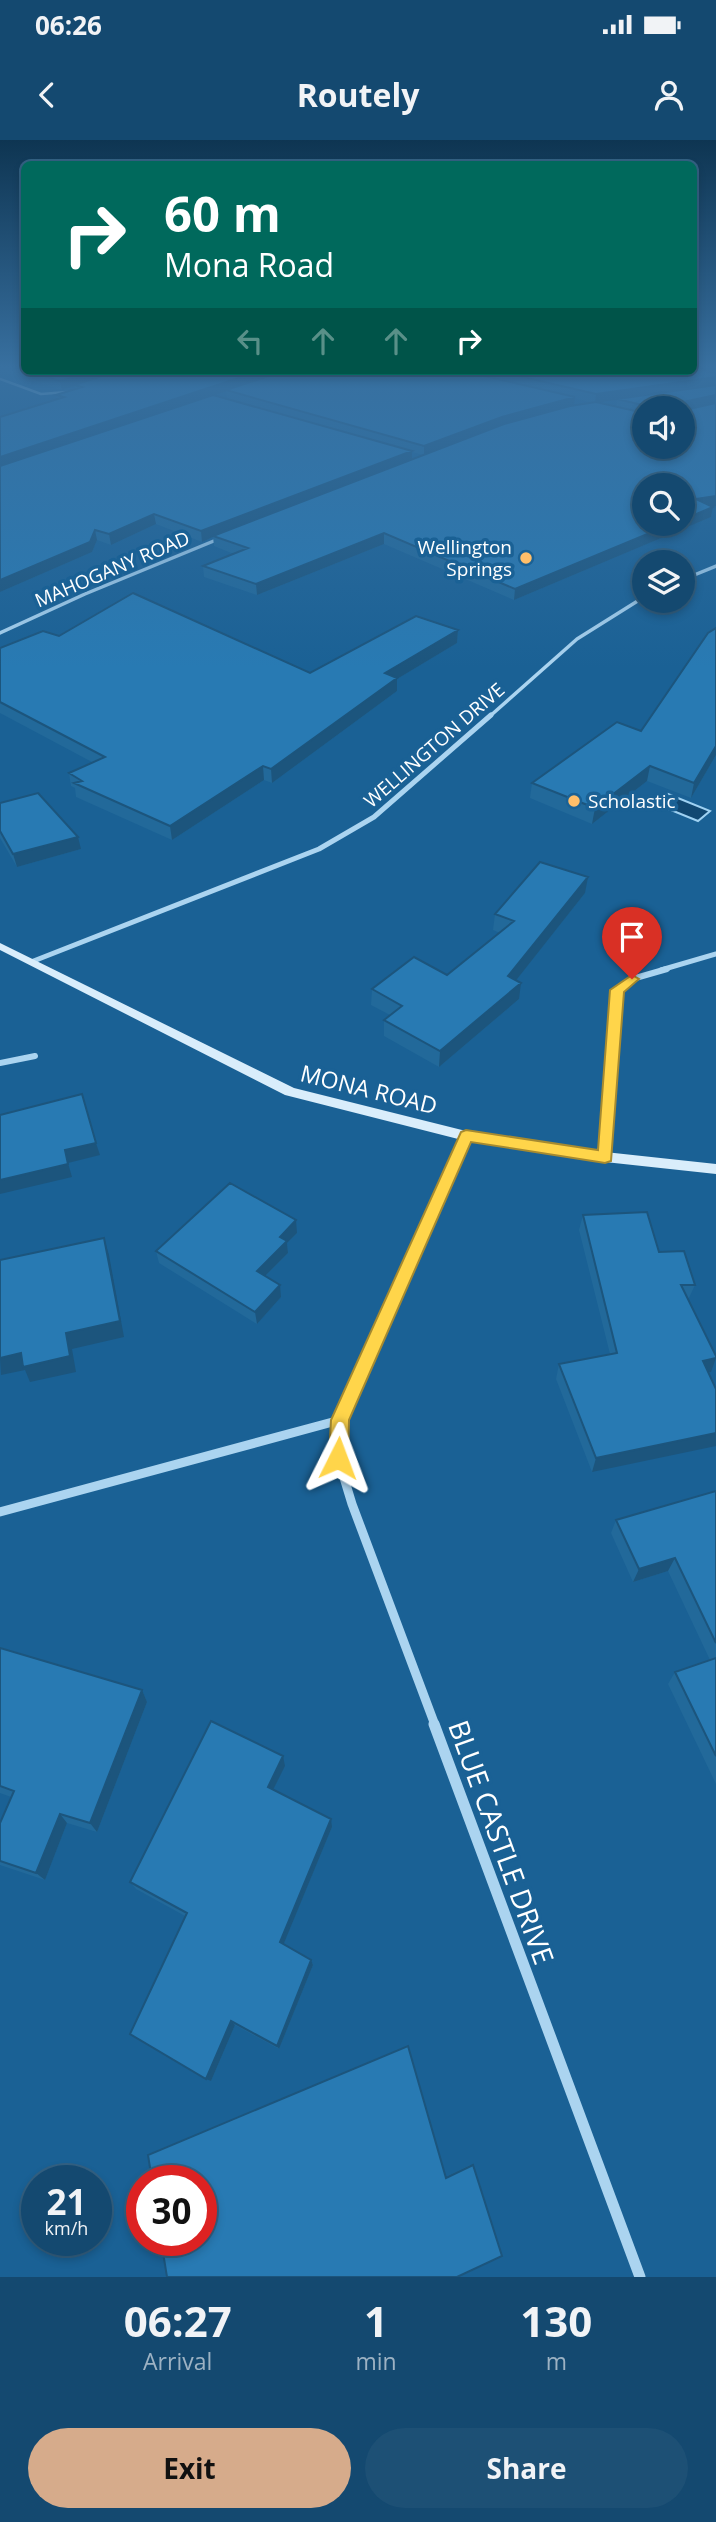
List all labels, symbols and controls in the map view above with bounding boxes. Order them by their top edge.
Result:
text: 06:26 [35,7,102,43]
text: Routely [297,73,419,116]
icon: back [28,76,66,114]
icon: person [650,76,688,114]
text: 60 m [164,180,281,246]
icon: right [49,189,140,280]
text: Mona Road [164,243,334,286]
icon: left [231,322,269,360]
icon: ahead [304,322,342,360]
icon: ahead [377,322,415,360]
icon: right [450,322,488,360]
map controls [632,396,695,613]
button: sound [632,396,695,459]
button: search [632,473,695,536]
street label: MAHOGANY ROAD [31,525,193,613]
place label: Wellington Springs [418,534,512,582]
marker: Wellington Springs [518,550,534,566]
button: layers [632,550,695,613]
street label: WELLINGTON DRIVE [358,677,510,813]
place label: Scholastic [588,788,676,814]
marker: Scholastic [566,793,582,809]
pin [602,907,662,979]
icon: arrive [613,918,651,956]
street label: MONA ROAD [297,1057,441,1121]
position arrow [301,1421,375,1495]
street label: BLUE CASTLE DRIVE [440,1715,564,1969]
speed limit sign: 30 [126,2165,217,2256]
text: 21 [46,2178,87,2225]
text: km/h [45,2216,88,2240]
text: 06:27 [124,2292,232,2349]
text: 1 [364,2292,388,2349]
text: 130 [520,2292,592,2349]
text: Arrival [143,2345,212,2377]
text: min [355,2345,397,2377]
text: m [546,2345,567,2377]
button: Exit [28,2428,351,2508]
button: Share [365,2428,688,2508]

